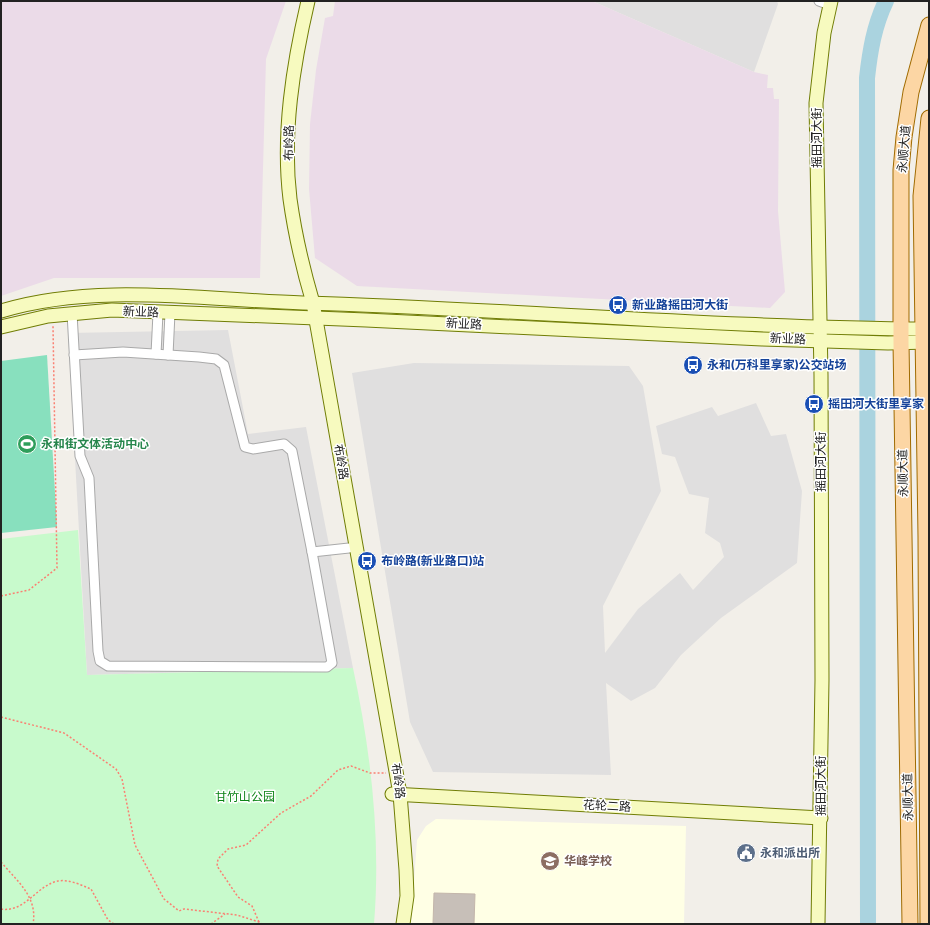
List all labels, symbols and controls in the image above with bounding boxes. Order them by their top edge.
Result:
street label: 摇田河大街 [807,108,826,168]
street label: 永顺大道 [892,124,915,174]
street label: 布岭路 [279,125,298,161]
bus stop icon: 新业路摇田河大街 [607,294,629,316]
place label: 新业路摇田河大街 [632,295,728,314]
street label: 新业路 [123,301,159,322]
street label: 新业路 [446,313,483,334]
street label: 新业路 [770,328,806,349]
bus stop icon: 永和(万科里享家)公交站场 [682,354,704,376]
place label: 永和(万科里享家)公交站场 [707,355,846,374]
bus stop icon: 摇田河大街里享家 [803,393,825,415]
place label: 摇田河大街里享家 [828,394,924,413]
street label: 摇田河大街 [811,432,830,492]
sports icon: 永和街文体活动中心 [16,433,38,455]
place label: 永和街文体活动中心 [41,434,149,453]
street label: 布岭路 [329,443,354,481]
street label: 永顺大道 [893,449,912,497]
bus stop icon: 布岭路(新业路口)站 [356,550,378,572]
place label: 布岭路(新业路口)站 [381,551,484,570]
street label: 摇田河大街 [811,756,830,816]
street label: 布岭路 [387,762,410,800]
street label: 永顺大道 [898,773,917,821]
park label: 甘竹山公园 [215,787,275,806]
street label: 花轮二路 [583,795,631,816]
public building icon: 永和派出所 [735,842,757,864]
place label: 永和派出所 [760,843,820,862]
school or university icon: 华峰学校 [539,850,561,872]
place label: 华峰学校 [564,851,612,870]

